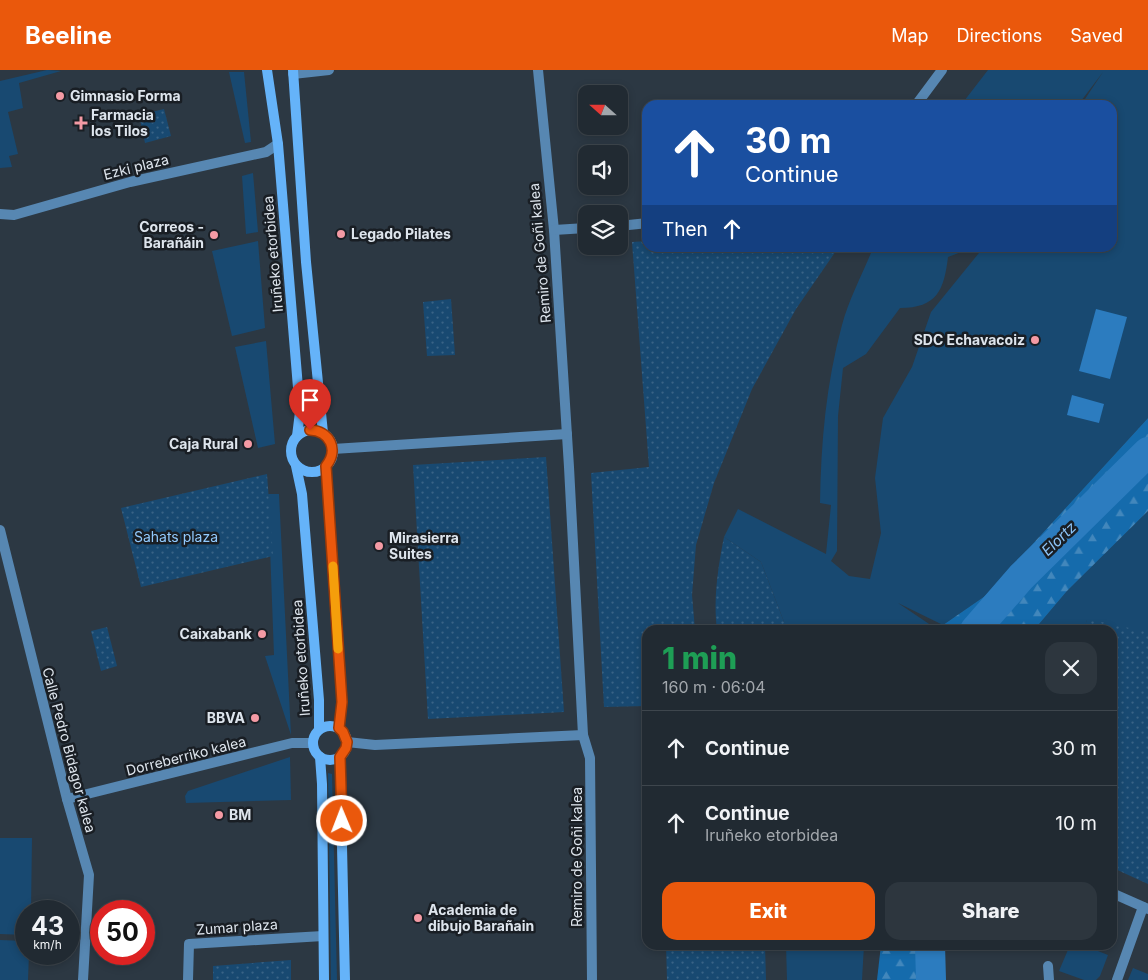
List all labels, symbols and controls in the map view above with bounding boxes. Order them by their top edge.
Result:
text: Beeline [25,21,112,50]
text: Map [891,25,929,46]
text: Directions [957,25,1042,46]
text: Saved [1070,25,1123,46]
north arrow [578,85,628,135]
map controls [578,85,628,255]
place label: Gimnasio Forma [70,87,181,104]
marker: Gimnasio Forma [54,90,66,102]
place label: Farmacia los Tilos [91,106,154,139]
marker: Farmacia los Tilos [75,117,87,129]
text: 30 m [745,119,831,161]
icon: ahead [662,120,727,185]
button: sound [578,145,628,195]
street label: Ezki plaza [102,150,170,183]
text: Continue [745,161,839,187]
street label: Remiro de Goñi kalea [525,182,554,324]
street label: Iruñeko etorbidea [259,195,286,313]
button: layers [578,205,628,255]
icon: ahead [718,215,746,243]
place label: Correos - Barañáin [139,218,204,251]
text: Then [662,218,708,241]
place label: Legado Pilates [351,225,451,242]
marker: Legado Pilates [335,228,347,240]
marker: Correos - Barañáin [208,229,220,241]
place label: SDC Echavacoiz [914,331,1025,348]
marker: SDC Echavacoiz [1029,334,1041,346]
pin [289,379,331,430]
icon: arrive [296,386,324,414]
place label: Caja Rural [169,435,238,452]
marker: Caja Rural [242,438,254,450]
water label: Elortz [1037,518,1080,560]
park label: Sahats plaza [134,528,218,545]
place label: Mirasierra Suites [389,529,459,562]
marker: Mirasierra Suites [373,540,385,552]
street label: Iruñeko etorbidea [288,599,313,717]
place label: Caixabank [180,625,253,642]
marker: Caixabank [256,628,268,640]
text: 1 min [662,640,737,676]
button: close [1045,642,1097,694]
street label: Calle Pedro Bidagor kalea [39,665,100,834]
text: 160 m · 06:04 [662,677,766,697]
place label: BBVA [207,709,246,726]
marker: BBVA [249,712,261,724]
street label: Dorreberriko kalea [124,732,248,779]
icon: ahead [662,734,690,762]
text: Continue [705,737,790,760]
text: 30 m [1051,737,1097,760]
street label: Remiro de Goñi kalea [568,787,585,927]
position arrow [315,794,367,846]
text: Continue [705,802,790,825]
place label: BM [229,806,251,823]
marker: BM [213,809,225,821]
icon: ahead [662,809,690,837]
text: 10 m [1055,812,1097,835]
text: Iruñeko etorbidea [705,825,838,845]
button: Exit [662,882,875,940]
button: Share [885,882,1097,940]
speed limit sign: 50 [90,900,155,965]
place label: Academia de dibujo Barañain [428,901,534,934]
text: 43 [31,911,64,941]
marker: Academia de dibujo Barañain [412,912,424,924]
street label: Zumar plaza [196,915,278,938]
text: km/h [33,937,62,952]

